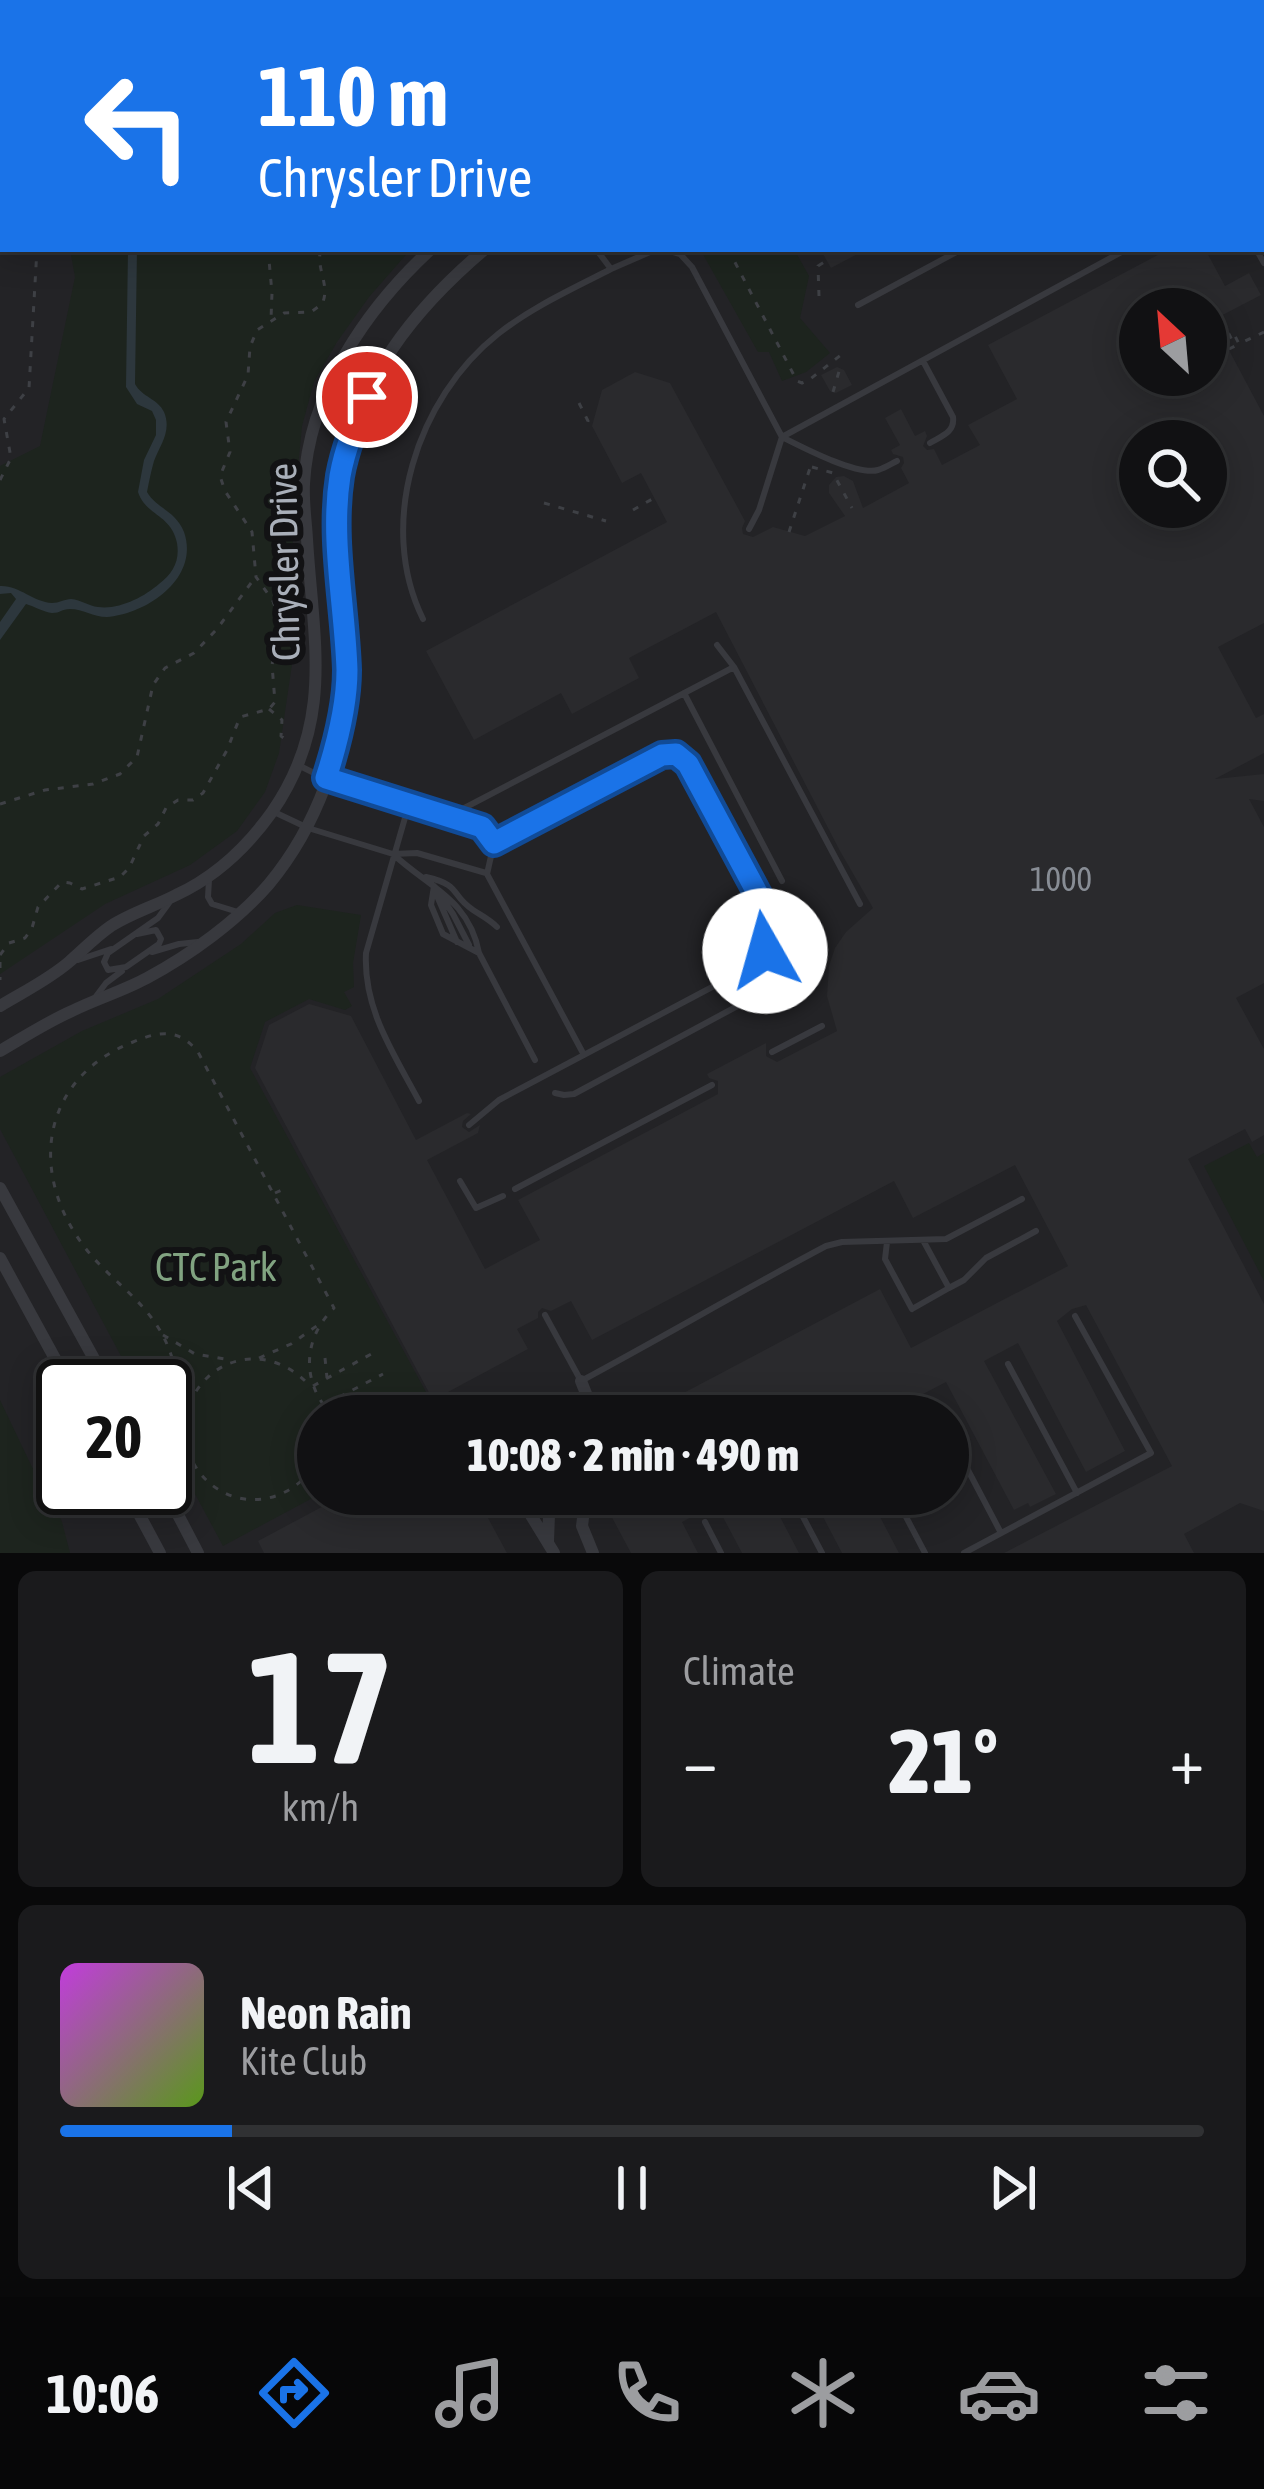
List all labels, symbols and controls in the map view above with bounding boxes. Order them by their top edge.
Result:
icon: left [60,48,216,204]
text: 110 m [258,48,448,144]
text: Chrysler Drive [258,147,532,208]
north arrow [1119,288,1227,396]
map controls [1119,288,1227,528]
pin [316,346,418,448]
icon: arrive [334,364,400,430]
button: search [1119,420,1227,528]
street label: Chrysler Drive [260,463,308,661]
house number: 1000 [1030,860,1092,898]
position arrow [702,888,828,1014]
park label: CTC Park [155,1245,277,1289]
speed limit sign: 20 [36,1359,192,1515]
text: 10:08 · 2 min · 490 m [467,1429,799,1481]
text: 17 [247,1617,394,1796]
text: Climate [683,1649,795,1693]
text: 21° [889,1709,998,1812]
text: − [683,1722,717,1798]
text: + [1170,1722,1204,1798]
text: km/h [282,1785,359,1829]
text: Neon Rain [240,1987,412,2039]
text: Kite Club [240,2039,367,2083]
icon: previous [218,2155,284,2221]
icon: pause [599,2155,665,2221]
icon: next [980,2155,1046,2221]
icon: directions [252,2351,336,2435]
icon: music [428,2351,512,2435]
icon: phone [605,2351,689,2435]
icon: climate [781,2351,865,2435]
icon: car [957,2351,1041,2435]
icon: filters [1134,2351,1218,2435]
text: 10:06 [46,2363,159,2424]

